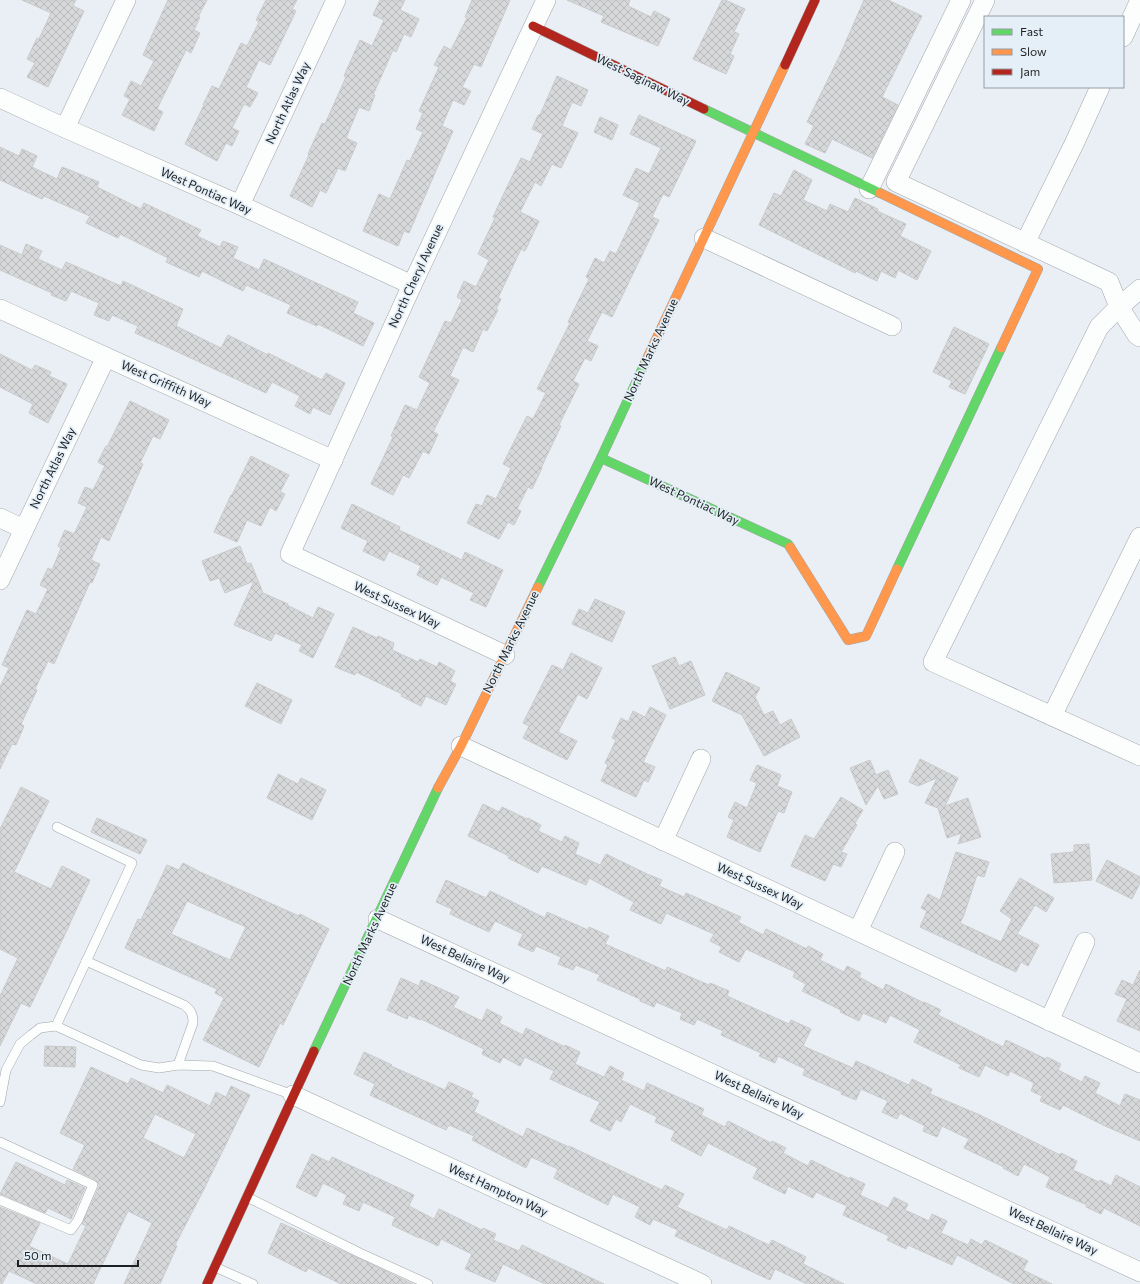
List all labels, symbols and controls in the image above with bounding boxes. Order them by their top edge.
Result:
legend [984,16,1124,88]
text: Fast [1020,24,1043,38]
text: Slow [1020,44,1047,58]
street label: West Saginaw Way [594,50,692,108]
street label: North Atlas Way [262,59,312,146]
text: Jam [1020,64,1040,79]
street label: West Pontiac Way [159,164,254,216]
street label: North Cheryl Avenue [385,221,445,330]
street label: North Marks Avenue [620,296,680,403]
street label: West Griffith Way [119,357,214,409]
street label: North Atlas Way [26,425,78,511]
street label: West Pontiac Way [647,473,742,527]
street label: West Sussex Way [352,578,443,630]
street label: North Marks Avenue [479,588,541,695]
street label: West Sussex Way [715,859,806,911]
street label: North Marks Avenue [339,880,399,987]
street label: West Bellaire Way [418,931,512,985]
street label: West Bellaire Way [712,1067,806,1121]
street label: West Hampton Way [446,1160,550,1218]
street label: West Bellaire Way [1006,1203,1100,1257]
scale bar [18,1242,138,1268]
text: 50 m [24,1248,52,1262]

